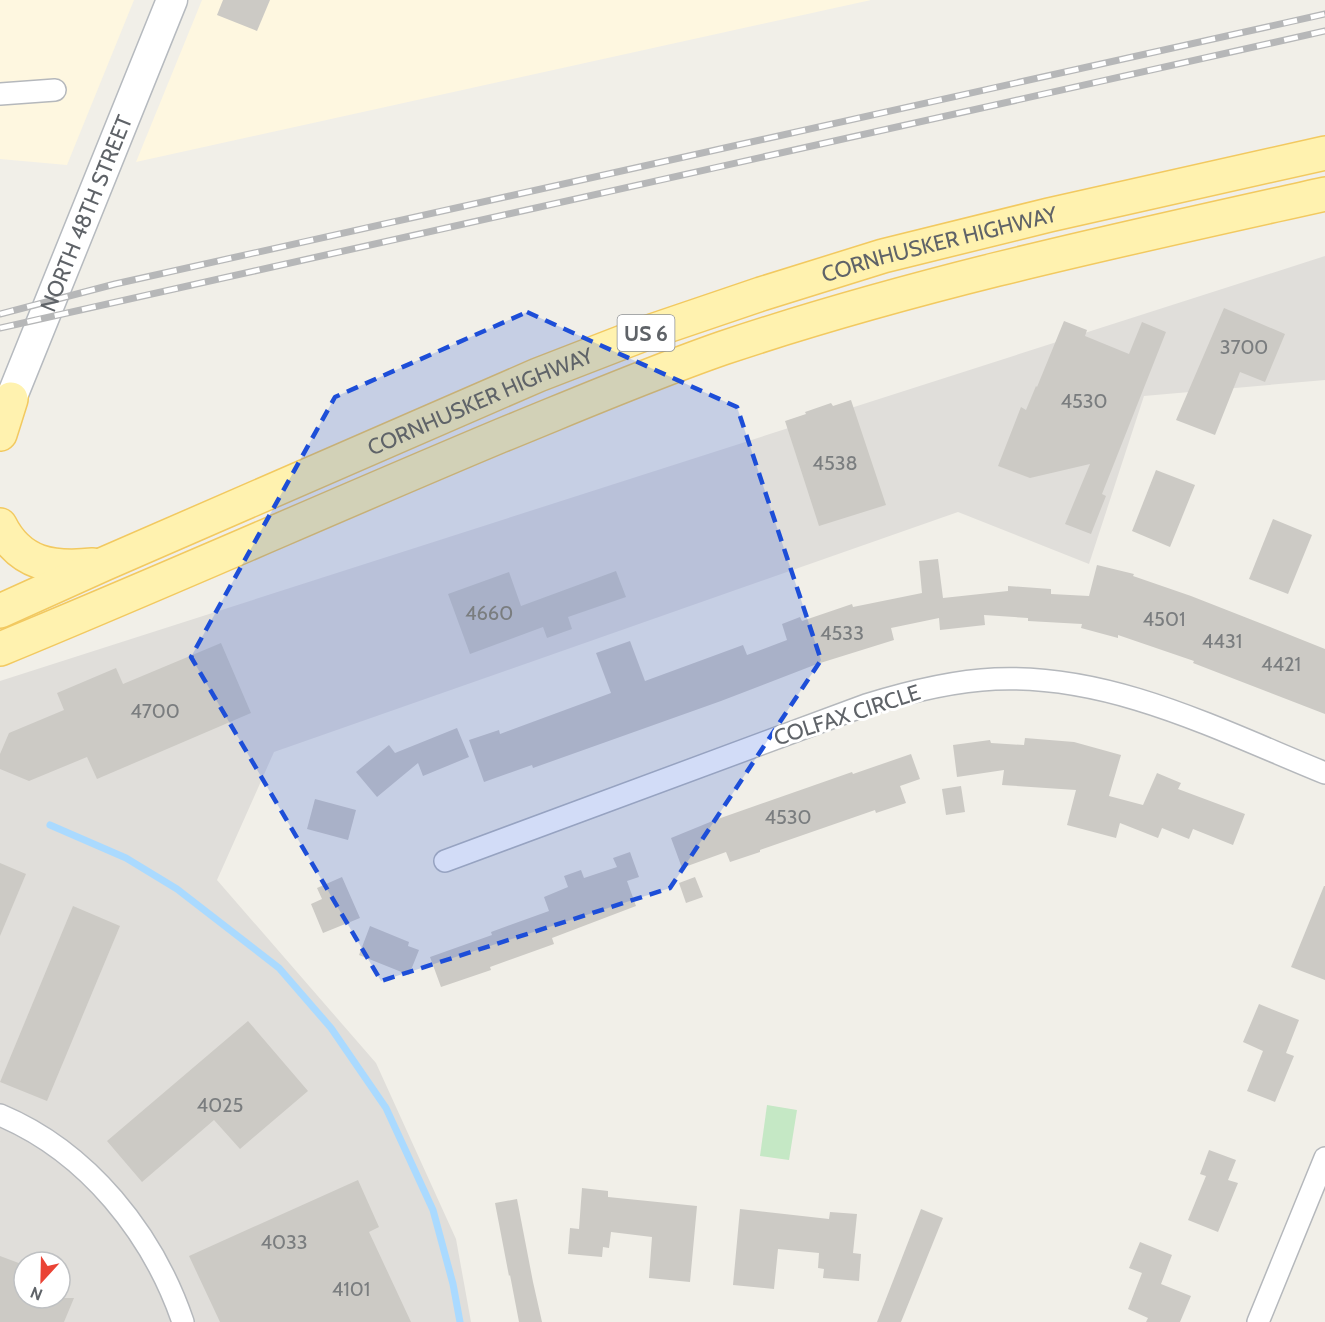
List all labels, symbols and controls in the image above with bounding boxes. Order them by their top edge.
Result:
street label: NORTH 48TH STREET [34,111,138,316]
street label: CORNHUSKER HIGHWAY [818,200,1060,288]
road number: US 6 [618,315,674,351]
house number: 3700 [1220,335,1268,359]
street label: CORNHUSKER HIGHWAY [363,341,597,461]
house number: 4530 [1060,389,1108,413]
house number: 4538 [812,451,858,475]
house number: 4660 [465,601,513,625]
house number: 4501 [1143,607,1185,631]
house number: 4533 [820,621,864,645]
house number: 4431 [1202,629,1242,653]
house number: 4421 [1261,652,1301,676]
street label: COLFAX CIRCLE [770,679,924,751]
house number: 4700 [130,699,180,723]
house number: 4530 [764,805,812,829]
house number: 4025 [197,1093,243,1117]
house number: 4033 [260,1230,308,1254]
north arrow [12,1250,72,1310]
house number: 4101 [332,1277,370,1301]
text: N [28,1283,45,1304]

